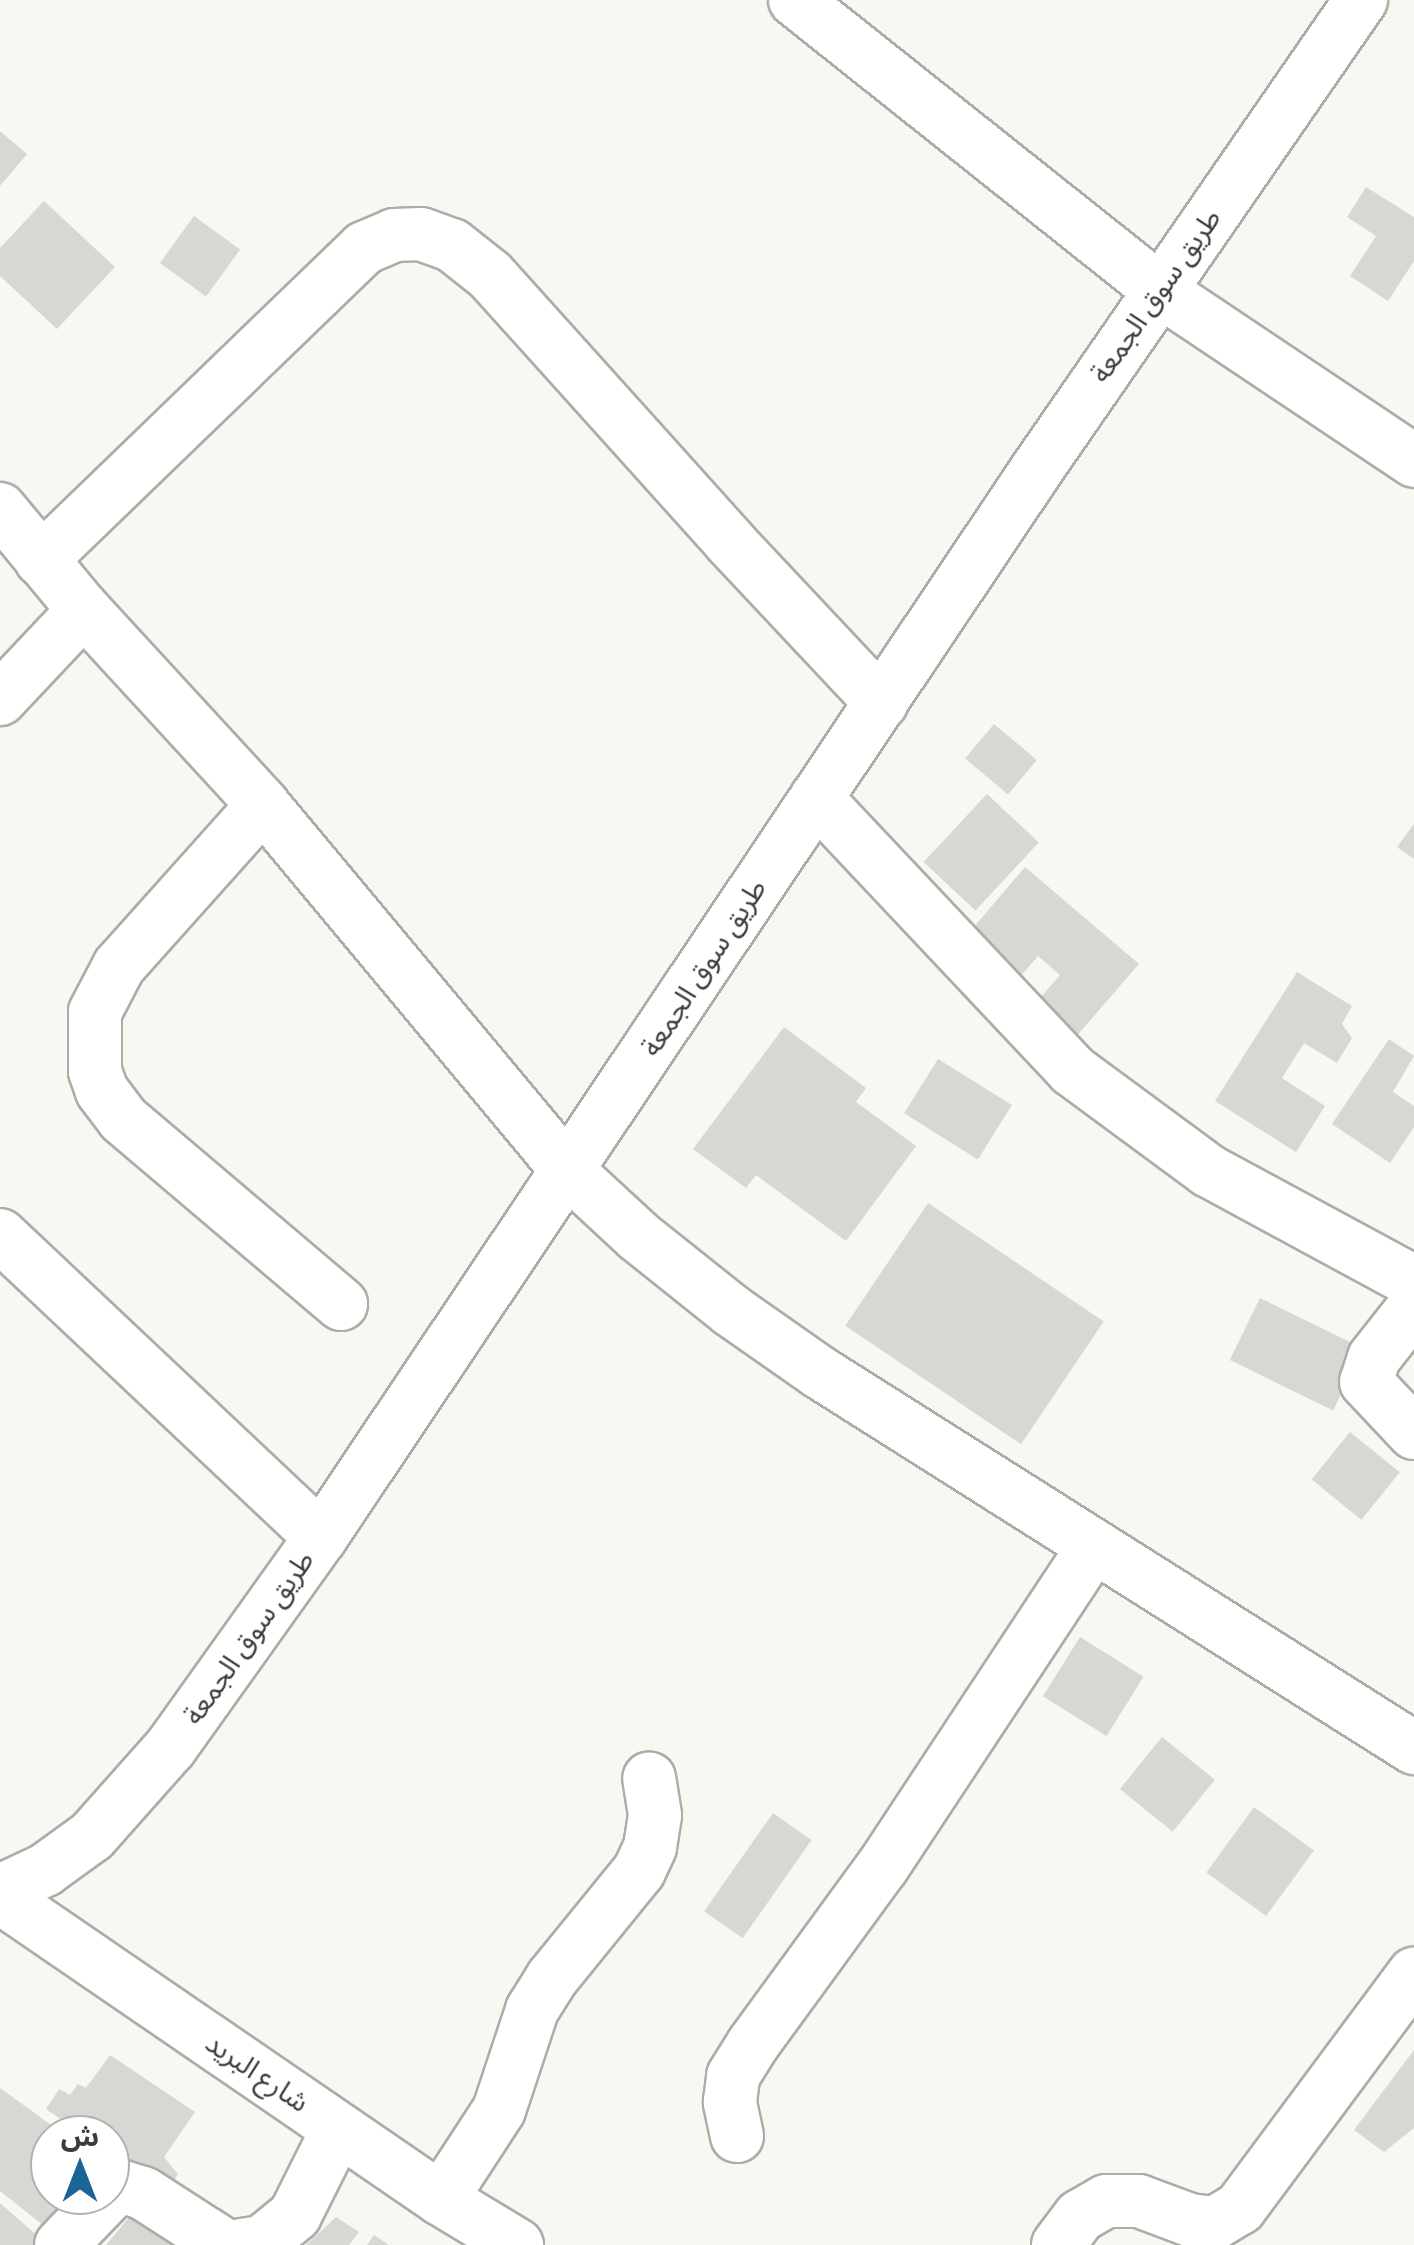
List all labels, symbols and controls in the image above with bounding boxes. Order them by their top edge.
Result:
street label: طريق سوق الجمعة [1084,203,1228,389]
street label: طريق سوق الجمعة [634,873,774,1063]
street label: طريق سوق الجمعة [177,1545,321,1731]
street label: شارع البريد [199,2026,315,2120]
north arrow [30,2115,130,2215]
text: ش [61,2117,99,2157]

